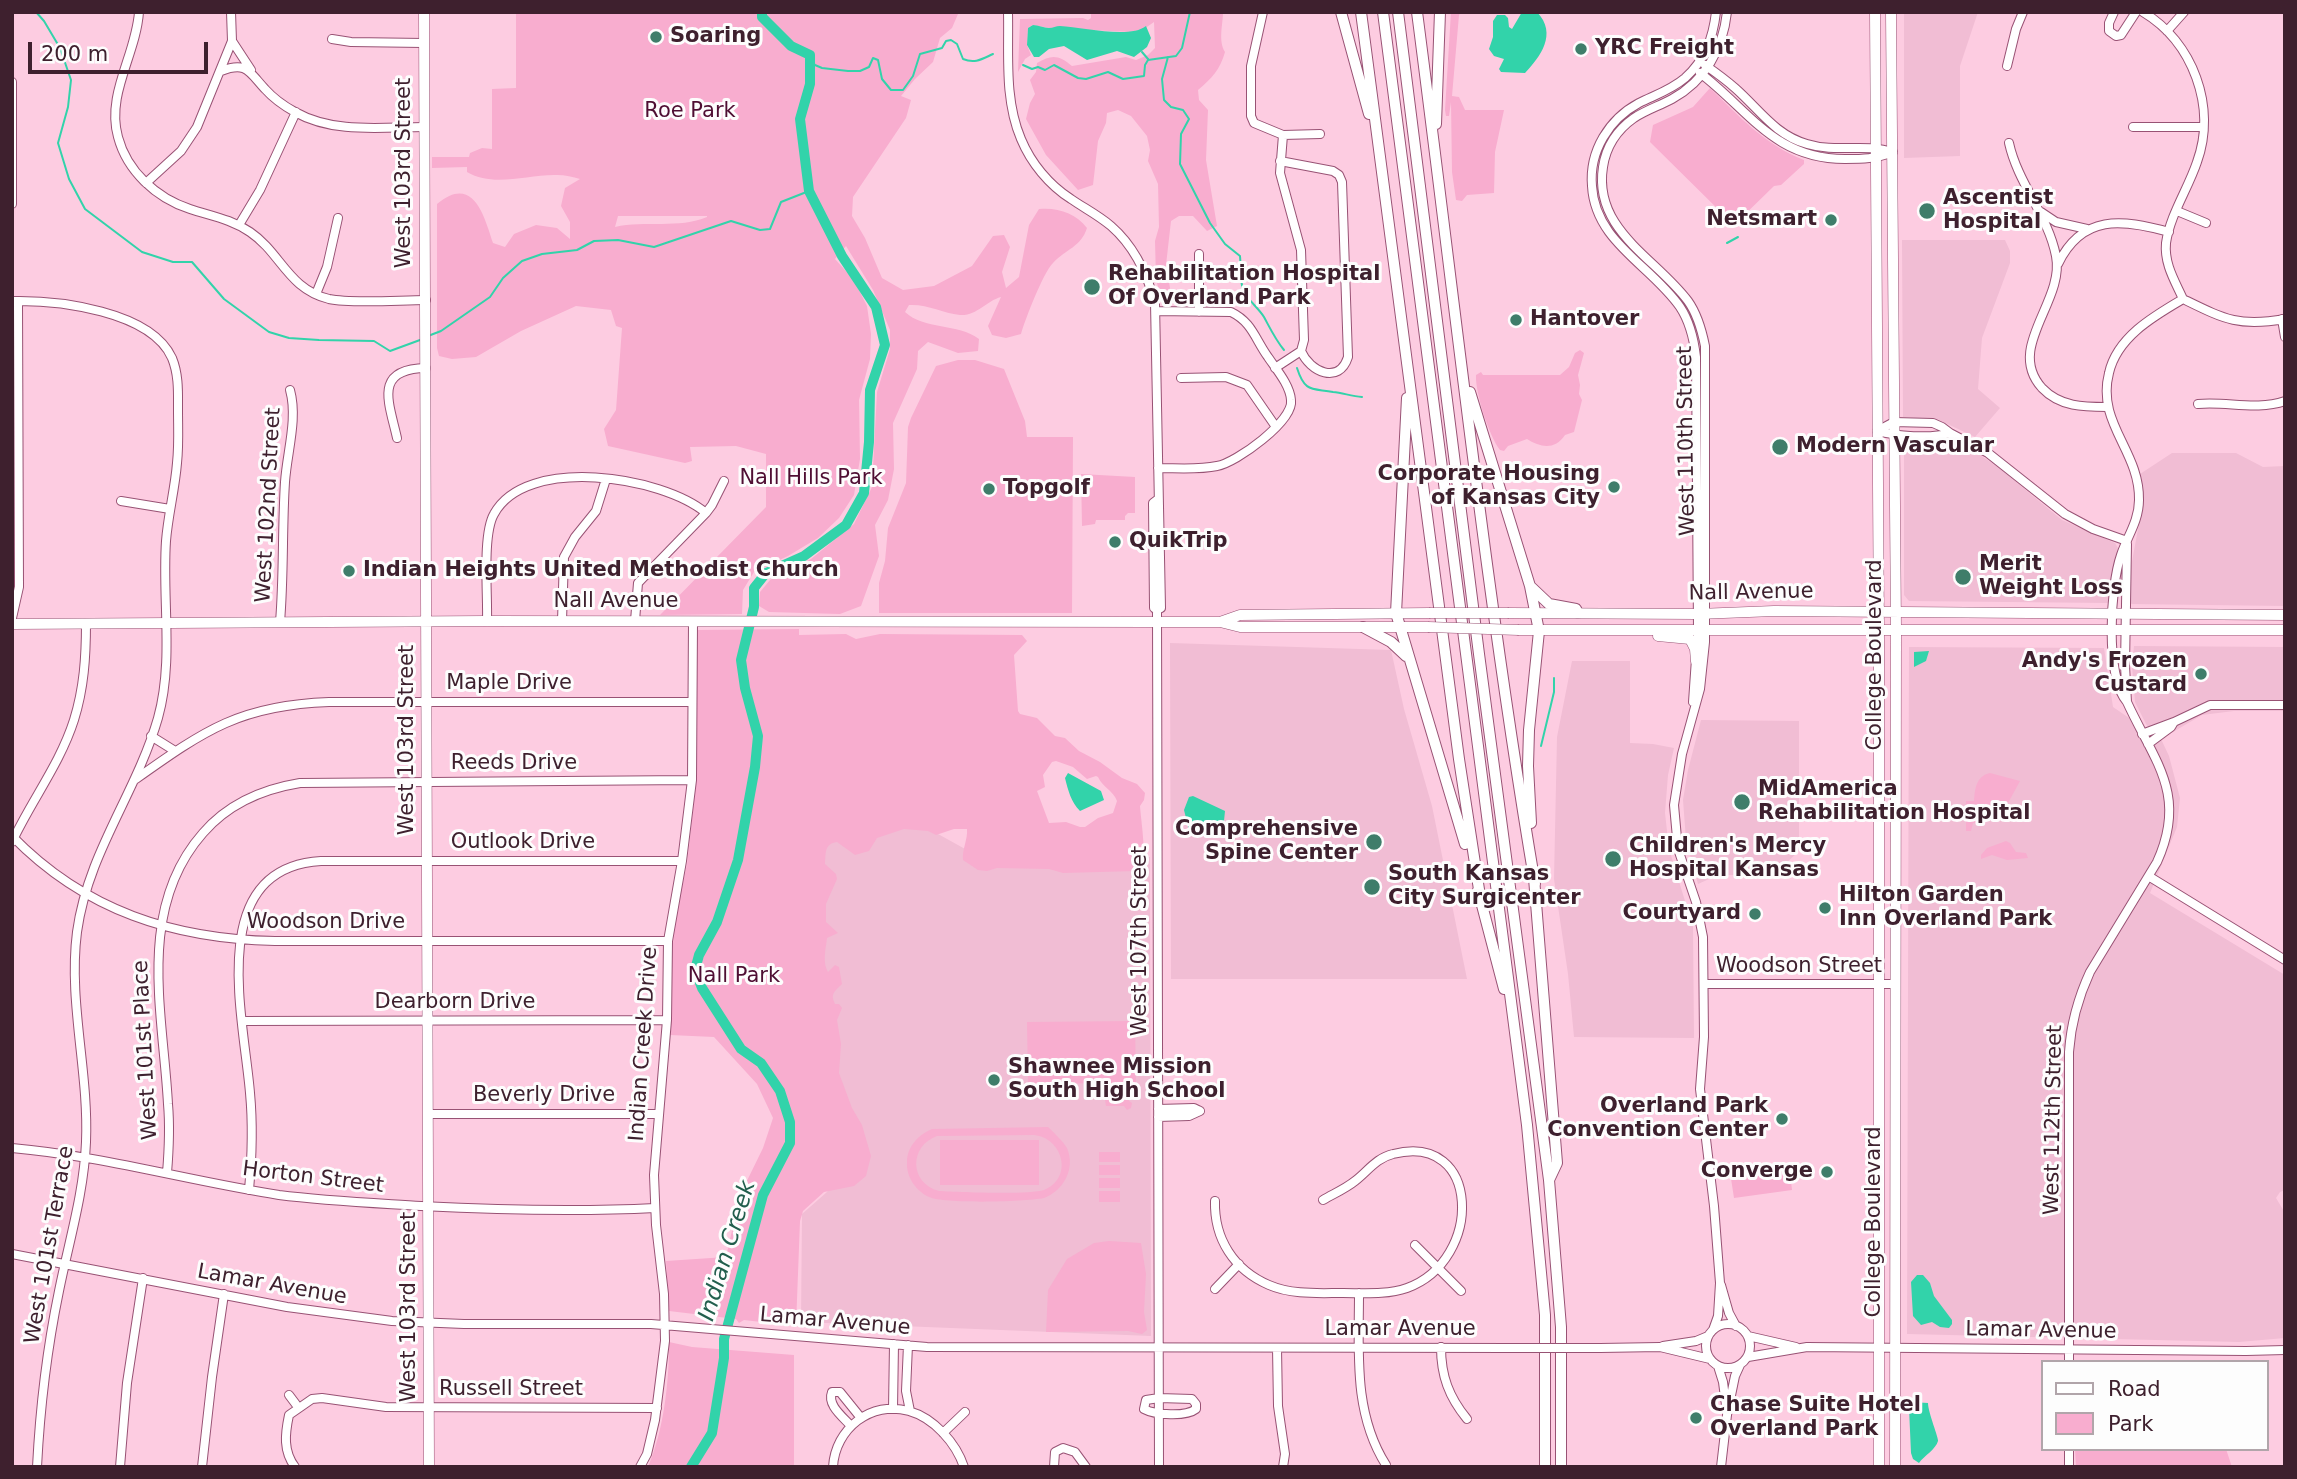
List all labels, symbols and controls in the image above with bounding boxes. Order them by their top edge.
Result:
place label: Soaring [670,24,761,50]
scale bar [32,28,212,72]
marker: Soaring [648,29,664,45]
place label: YRC Freight [1595,36,1734,62]
marker: YRC Freight [1573,41,1589,57]
text: 200 m [41,42,108,66]
street label: West 103rd Street [392,78,418,268]
park label: Roe Park [644,99,736,125]
place label: Ascentist Hospital [1943,186,2053,236]
marker: Ascentist Hospital [1917,201,1937,221]
place label: Netsmart [1706,207,1817,233]
marker: Netsmart [1823,212,1839,228]
place label: Rehabilitation Hospital Of Overland Park [1108,262,1380,312]
marker: Rehabilitation Hospital Of Overland Park [1082,277,1102,297]
place label: Hantover [1530,307,1639,333]
marker: Hantover [1508,312,1524,328]
street label: West 110th Street [1673,346,1701,536]
street label: West 102nd Street [251,407,287,603]
place label: Modern Vascular [1796,434,1994,460]
marker: Modern Vascular [1770,437,1790,457]
place label: Corporate Housing of Kansas City [1378,462,1600,512]
park label: Nall Hills Park [739,466,883,492]
place label: Topgolf [1003,476,1090,502]
marker: Corporate Housing of Kansas City [1606,479,1622,495]
marker: Topgolf [981,481,997,497]
place label: QuikTrip [1129,529,1228,555]
marker: QuikTrip [1107,534,1123,550]
place label: Merit Weight Loss [1979,552,2123,602]
place label: Indian Heights United Methodist Church [363,558,839,584]
street label: College Boulevard [1863,559,1889,751]
marker: Indian Heights United Methodist Church [341,563,357,579]
marker: Merit Weight Loss [1953,567,1973,587]
street label: Nall Avenue [1688,579,1814,607]
street label: Nall Avenue [554,589,678,615]
street label: West 103rd Street [395,645,421,835]
place label: Andy's Frozen Custard [2022,649,2187,699]
marker: Andy's Frozen Custard [2193,666,2209,682]
street label: Maple Drive [446,671,572,697]
street label: Reeds Drive [451,751,577,777]
place label: MidAmerica Rehabilitation Hospital [1758,777,2030,827]
marker: MidAmerica Rehabilitation Hospital [1732,792,1752,812]
place label: Comprehensive Spine Center [1175,817,1358,867]
street label: Outlook Drive [451,830,595,856]
marker: Comprehensive Spine Center [1364,832,1384,852]
place label: Children's Mercy Hospital Kansas [1629,834,1826,884]
street label: West 107th Street [1128,846,1154,1036]
marker: Children's Mercy Hospital Kansas [1603,849,1623,869]
place label: South Kansas City Surgicenter [1388,862,1581,912]
marker: South Kansas City Surgicenter [1362,877,1382,897]
place label: Hilton Garden Inn Overland Park [1839,883,2052,933]
marker: Hilton Garden Inn Overland Park [1817,900,1833,916]
place label: Courtyard [1623,901,1741,927]
marker: Courtyard [1747,906,1763,922]
street label: Woodson Drive [247,910,405,936]
street label: Indian Creek Drive [625,946,663,1142]
street label: Woodson Street [1716,954,1882,980]
street label: West 101st Place [129,959,163,1141]
park label: Nall Park [688,964,780,990]
street label: Dearborn Drive [374,990,536,1016]
street label: West 112th Street [2040,1025,2068,1215]
place label: Shawnee Mission South High School [1008,1055,1225,1105]
marker: Shawnee Mission South High School [986,1072,1002,1088]
street label: Beverly Drive [473,1083,615,1109]
place label: Overland Park Convention Center [1547,1094,1768,1144]
marker: Overland Park Convention Center [1774,1111,1790,1127]
street label: College Boulevard [1862,1126,1888,1318]
street label: West 101st Terrace [20,1144,80,1346]
street label: Horton Street [241,1157,385,1199]
place label: Converge [1701,1159,1813,1185]
marker: Converge [1819,1164,1835,1180]
water label: Indian Creek [694,1177,762,1325]
street label: West 103rd Street [397,1212,423,1402]
street label: Lamar Avenue [195,1259,349,1311]
street label: Lamar Avenue [759,1303,911,1341]
street label: Lamar Avenue [1324,1317,1476,1343]
street label: Lamar Avenue [1965,1317,2117,1345]
legend [2042,1360,2269,1451]
street label: Russell Street [439,1377,583,1403]
text: Road [2108,1377,2161,1401]
place label: Chase Suite Hotel Overland Park [1710,1393,1921,1443]
marker: Chase Suite Hotel Overland Park [1688,1410,1704,1426]
text: Park [2108,1412,2153,1436]

